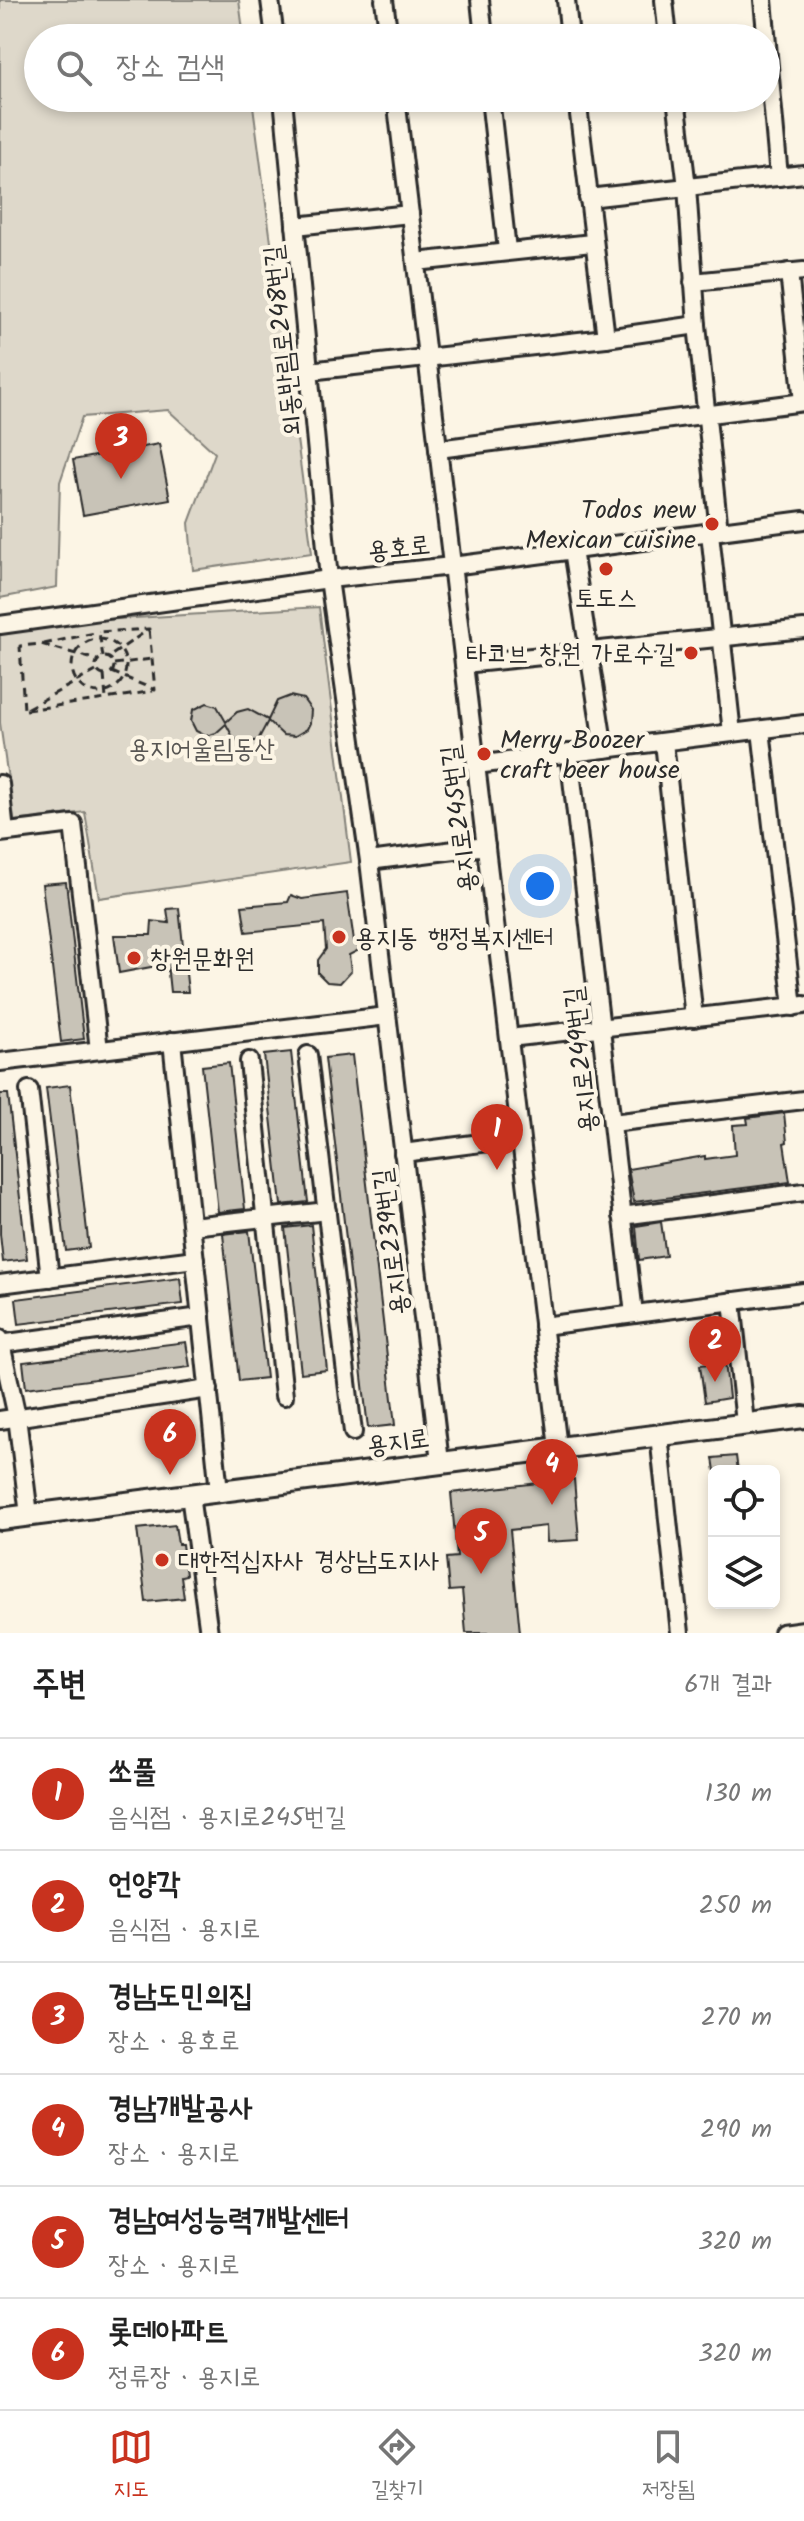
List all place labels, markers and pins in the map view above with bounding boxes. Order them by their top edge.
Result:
pin: 3 [95,413,147,479]
place label: Todos new Mexican cuisine [525,490,697,562]
marker: Todos new Mexican cuisine [703,515,721,533]
marker: 토도스 [597,560,615,578]
place label: 토도스 [575,578,637,620]
place label: 타코브 창원 가로수길 [466,634,675,676]
marker: 타코브 창원 가로수길 [682,644,700,662]
place label: Merry Boozer craft beer house [500,720,680,792]
marker: Merry Boozer craft beer house [475,745,493,763]
place label: 용지동 행정복지센터 [355,918,554,960]
marker: 용지동 행정복지센터 [330,928,348,946]
place label: 창원문화원 [150,939,255,981]
marker: 창원문화원 [125,949,143,967]
pin: 1 [471,1104,523,1170]
pin: 2 [689,1316,741,1382]
pin: 6 [144,1409,196,1475]
pin: 4 [526,1439,578,1505]
pin: 5 [455,1508,507,1574]
place label: 대한적십자사 경상남도지사 [178,1541,440,1583]
marker: 대한적십자사 경상남도지사 [153,1551,171,1569]

